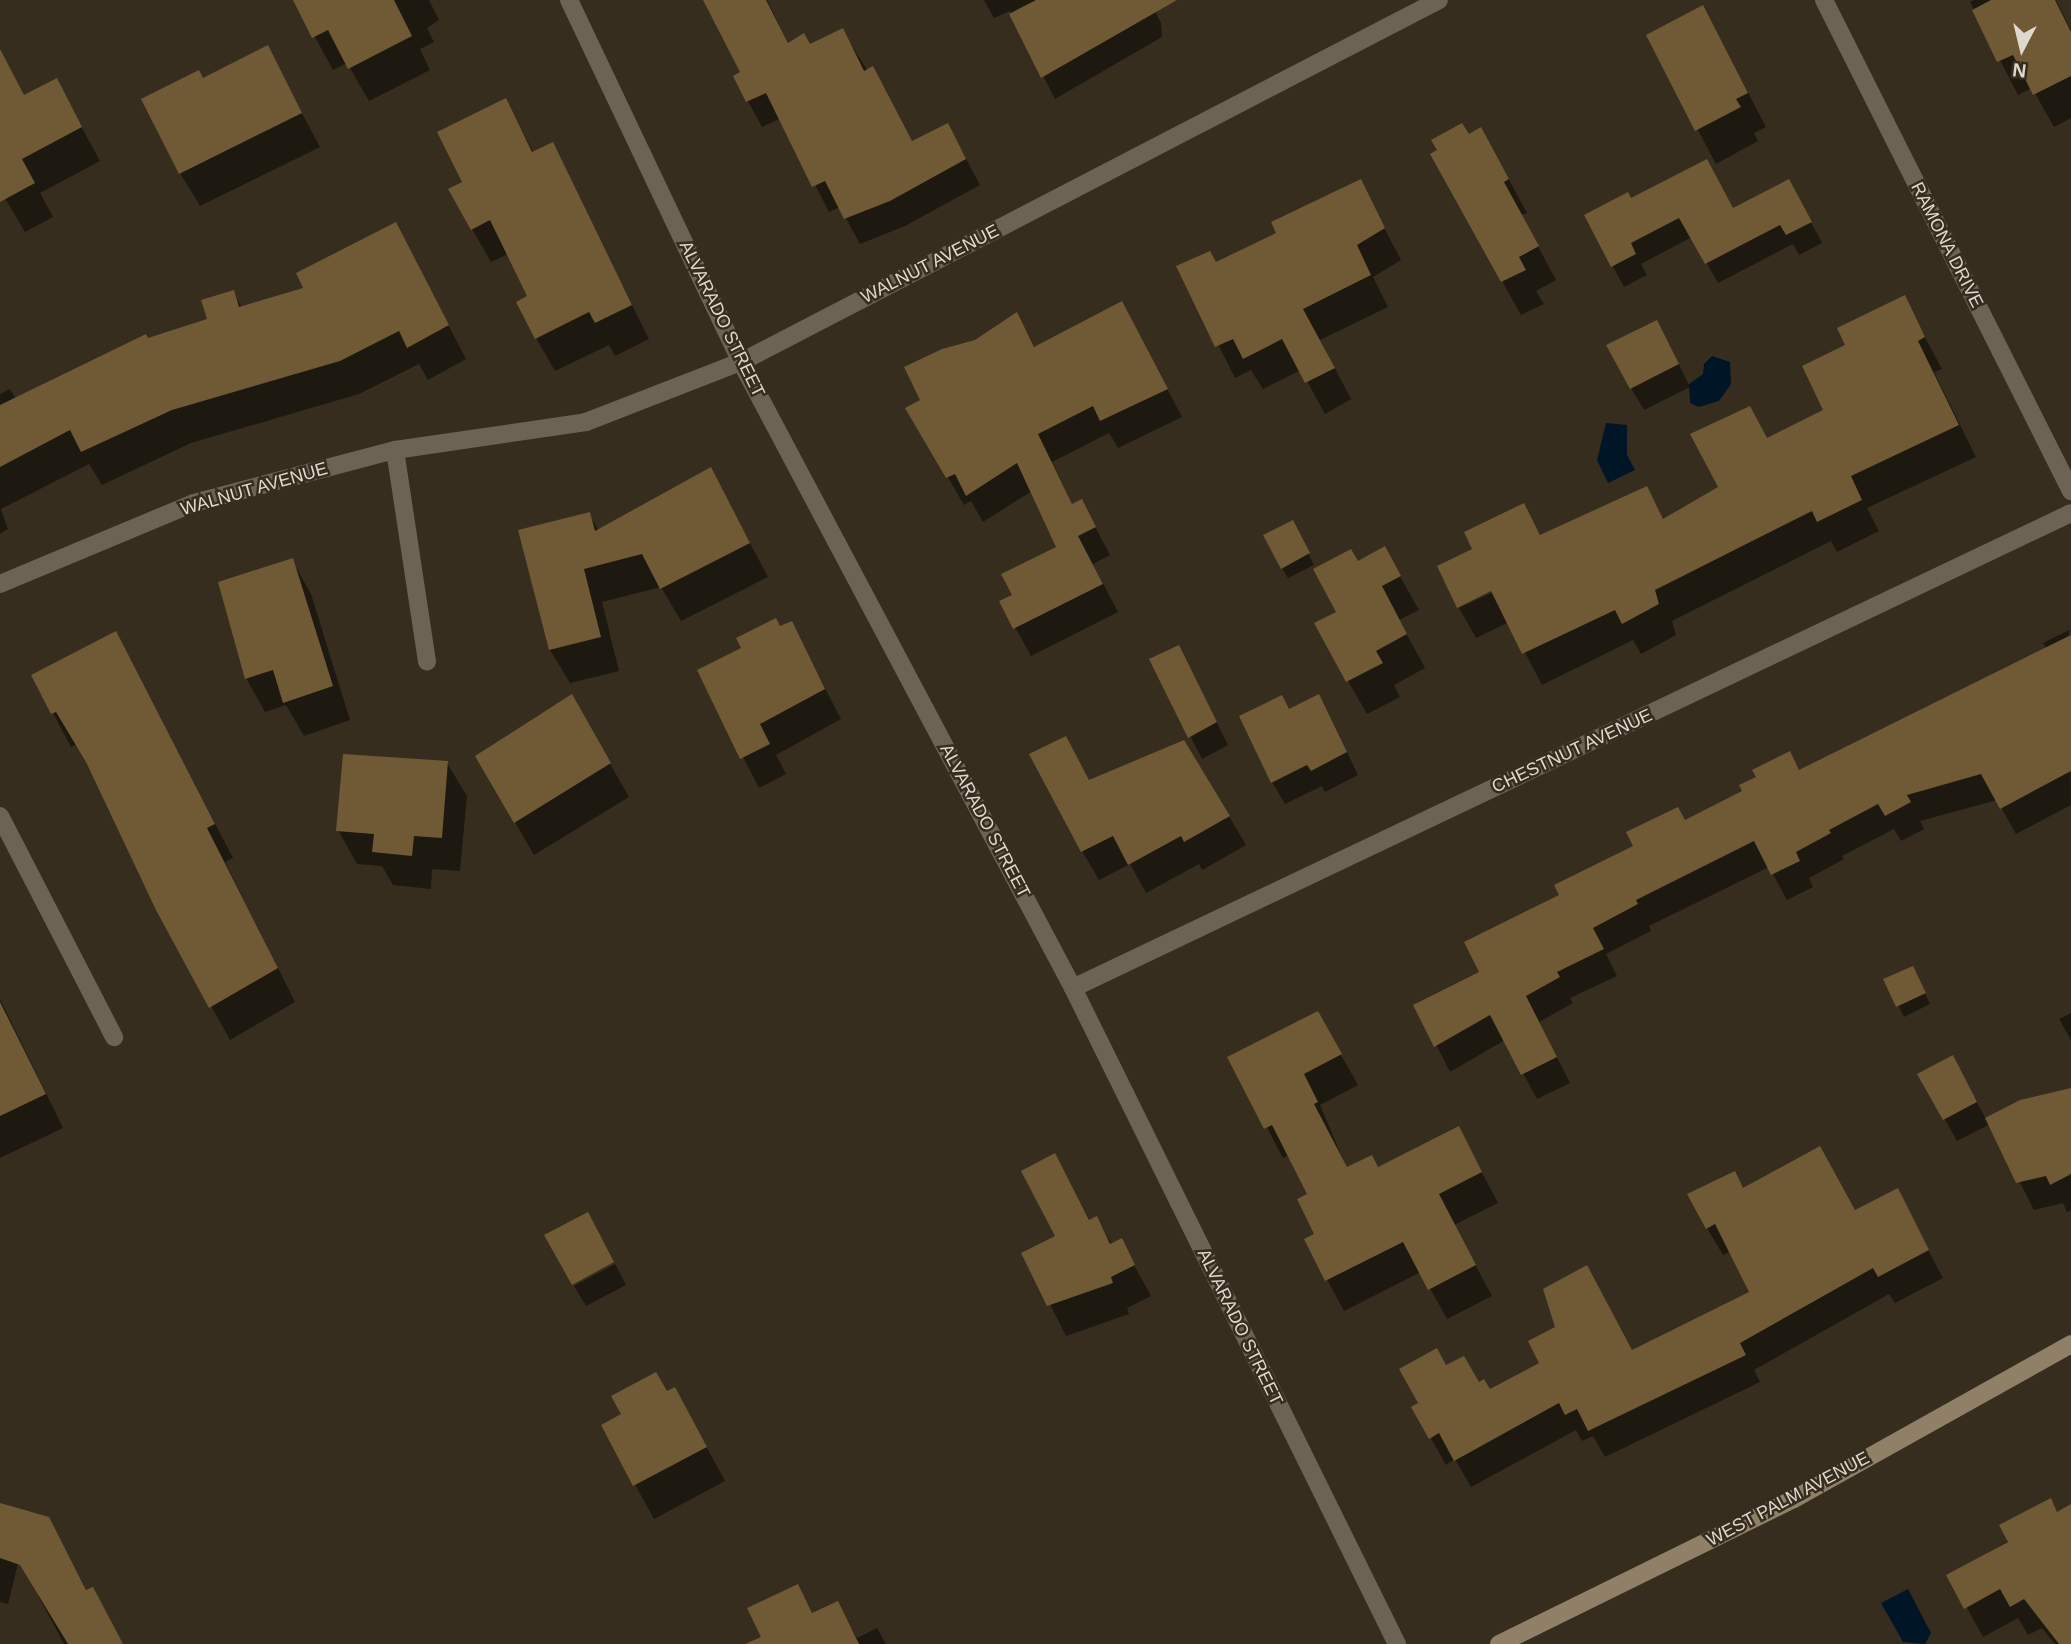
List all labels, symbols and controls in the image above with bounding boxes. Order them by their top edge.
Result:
north arrow [1987,14,2057,84]
text: N [2011,59,2027,82]
street label: RAMONA DRIVE [1906,178,1988,312]
street label: WALNUT AVENUE [857,220,1003,308]
street label: ALVARADO STREET [675,237,769,401]
street label: WALNUT AVENUE [177,458,331,520]
street label: CHESTNUT AVENUE [1488,704,1656,798]
street label: ALVARADO STREET [935,740,1035,902]
street label: ALVARADO STREET [1193,1245,1287,1409]
street label: WEST PALM AVENUE [1702,1447,1874,1551]

